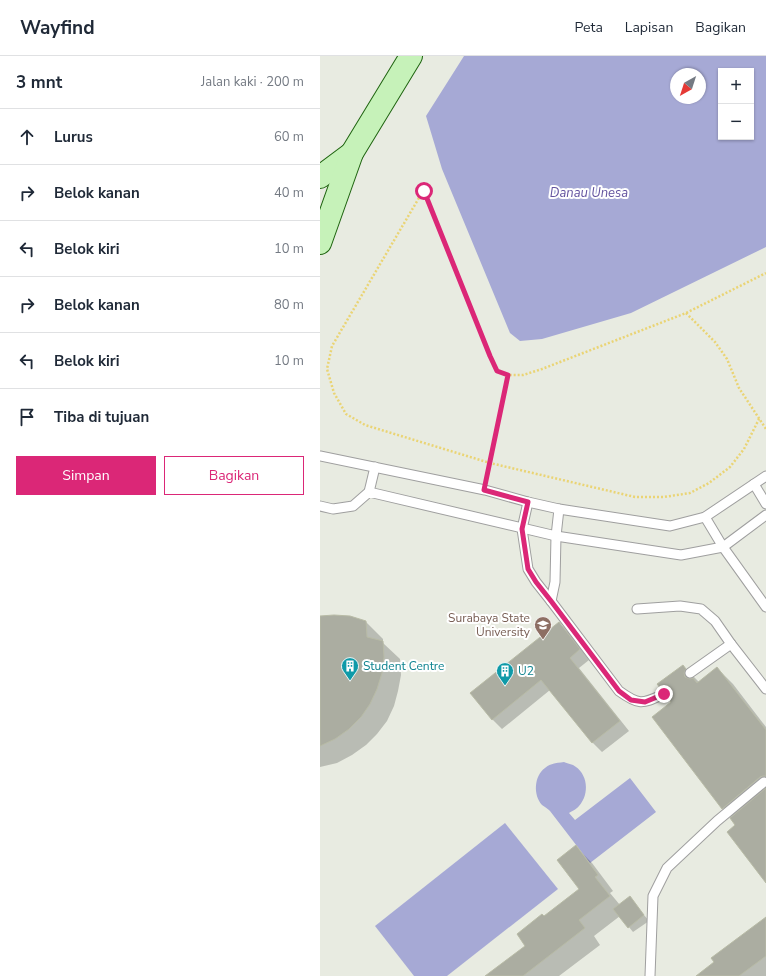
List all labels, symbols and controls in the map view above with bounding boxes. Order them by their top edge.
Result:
text: Wayfind [20,15,95,41]
text: Peta [575,18,603,37]
text: Lapisan [625,18,673,37]
text: Bagikan [695,18,746,37]
north arrow [670,68,706,104]
map controls [718,68,754,140]
button: + [718,68,754,104]
text: 3 mnt [16,71,62,94]
text: Jalan kaki · 200 m [201,73,304,91]
button: − [718,104,754,140]
icon: ahead [16,126,38,148]
text: Lurus [54,127,93,147]
text: 60 m [274,128,304,146]
icon: right [16,182,38,204]
route start [415,182,433,200]
text: Belok kanan [54,183,140,203]
text: 40 m [274,184,304,202]
water label: Danau Unesa [550,184,628,202]
icon: left [16,238,38,260]
text: Belok kiri [54,239,119,259]
text: 10 m [274,240,304,258]
icon: right [16,294,38,316]
text: Belok kanan [54,295,140,315]
text: 80 m [274,296,304,314]
icon: left [16,350,38,372]
text: Belok kiri [54,351,119,371]
text: 10 m [274,352,304,370]
icon: arrive [16,406,38,428]
text: Tiba di tujuan [54,407,149,427]
button: Simpan [16,456,156,495]
button: Bagikan [164,456,304,495]
place label: Surabaya State University [448,610,531,640]
school or university icon: Surabaya State University [533,615,553,640]
building icon: Student Centre [340,656,360,681]
place label: Student Centre [363,658,444,674]
building icon: U2 [495,661,515,686]
place label: U2 [518,663,534,679]
route end [655,685,673,703]

